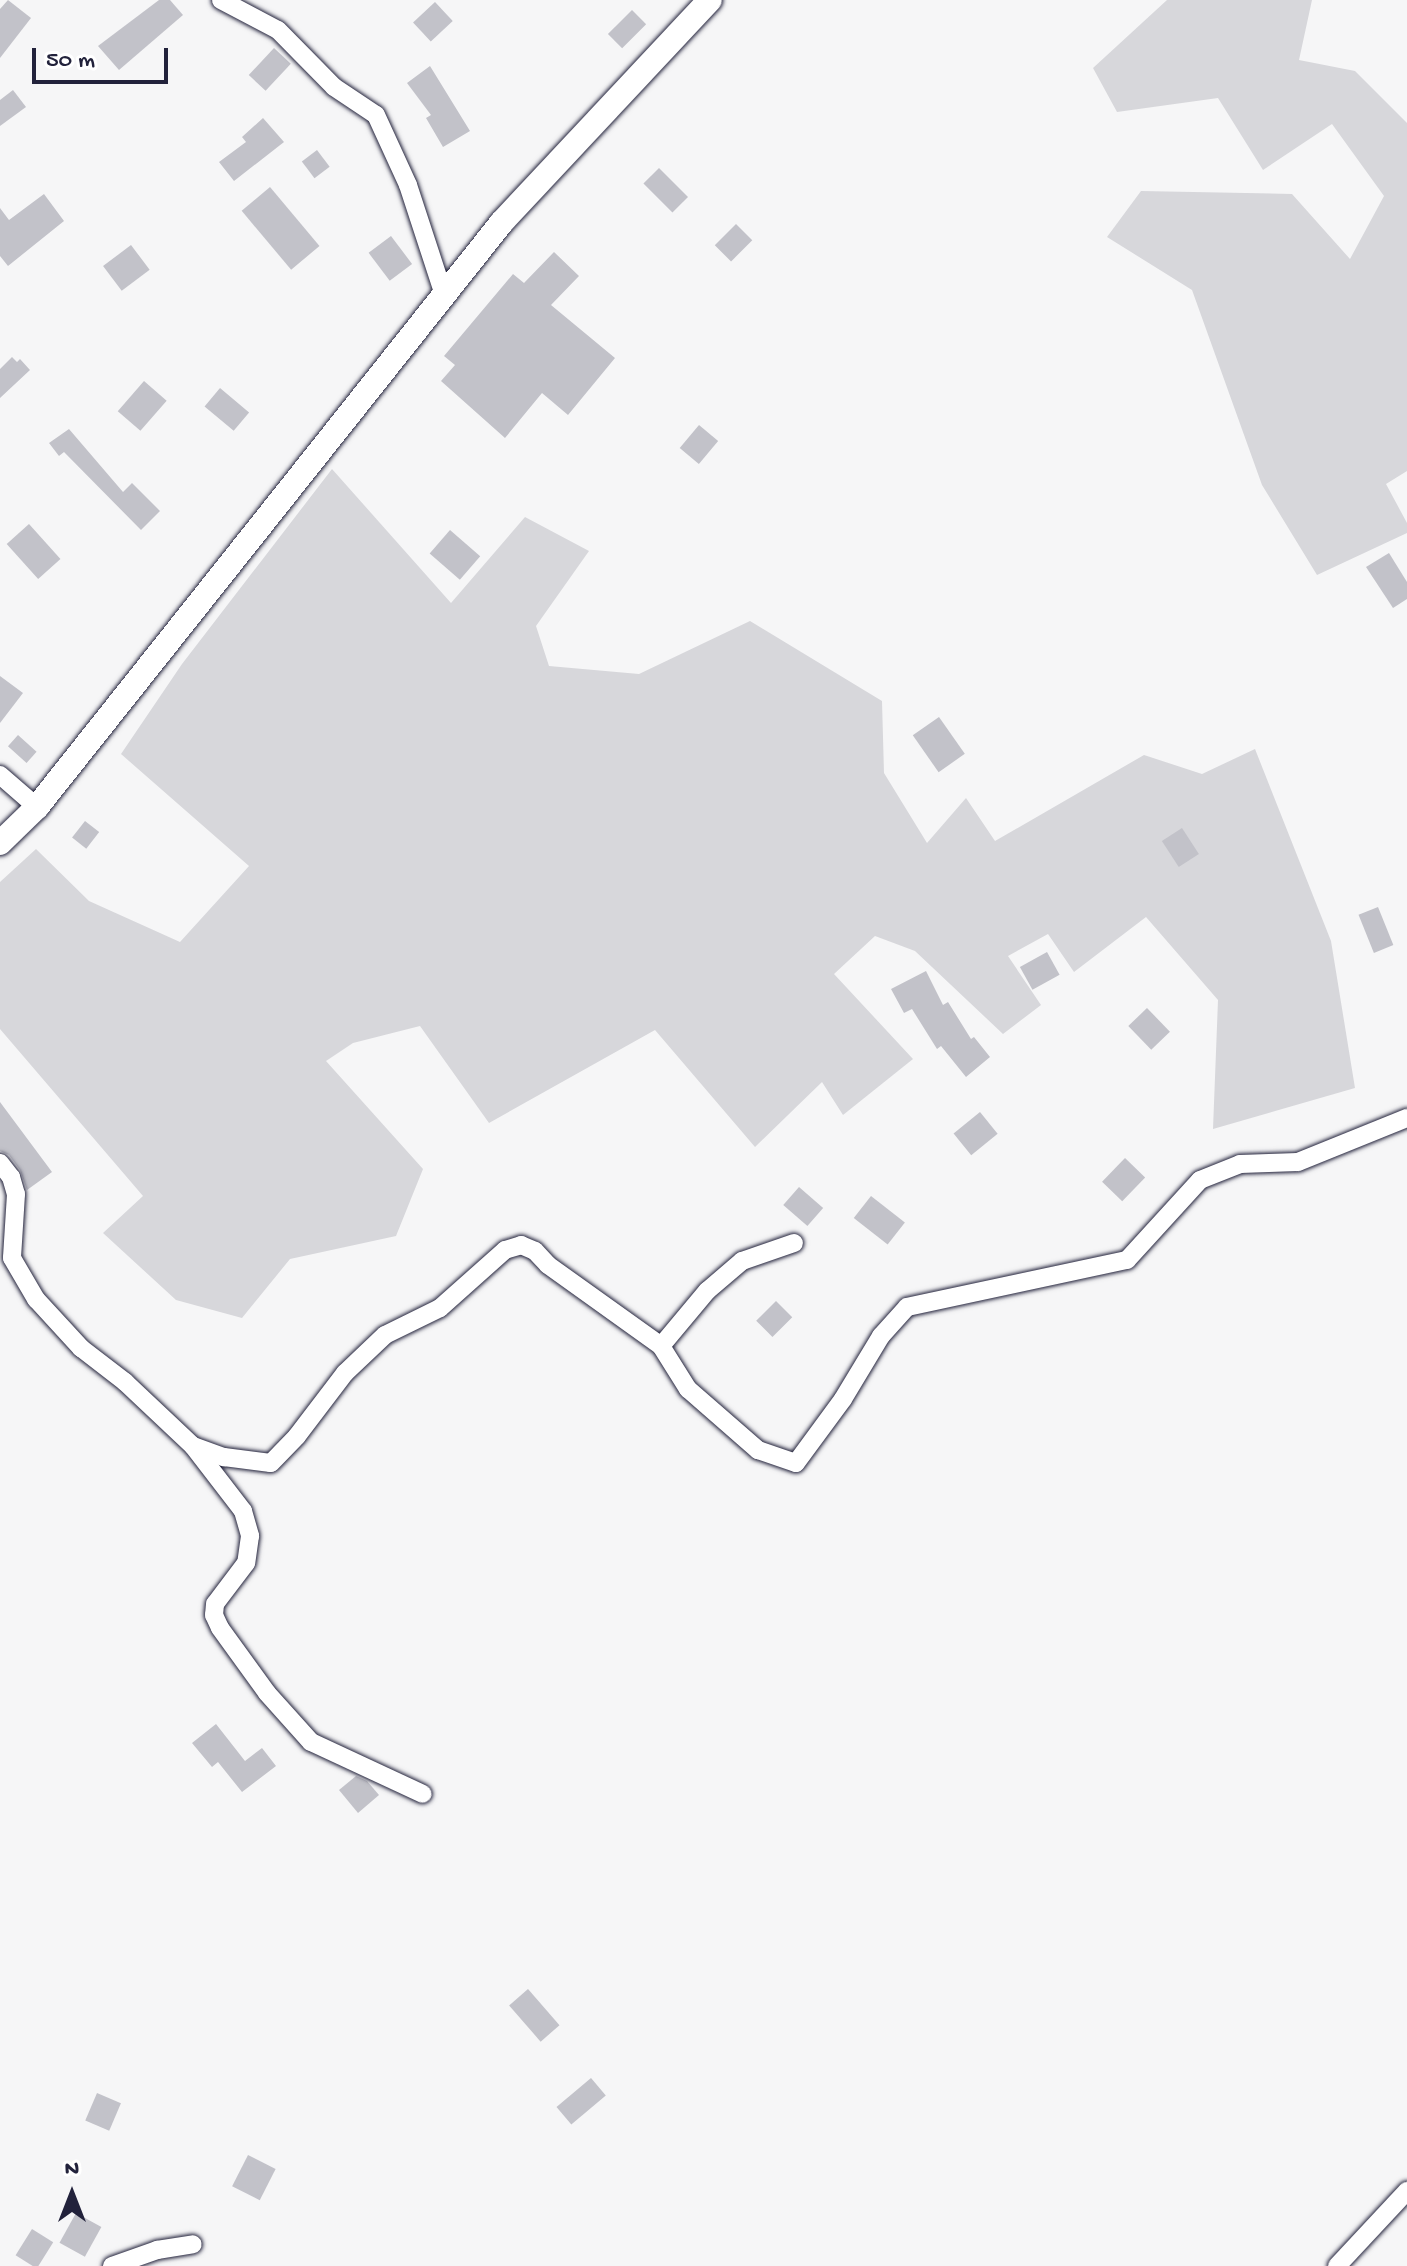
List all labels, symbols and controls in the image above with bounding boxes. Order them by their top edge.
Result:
scale bar [36,32,172,82]
text: 50 m [46,47,95,76]
north arrow [32,2154,112,2234]
text: N [65,2157,79,2183]

